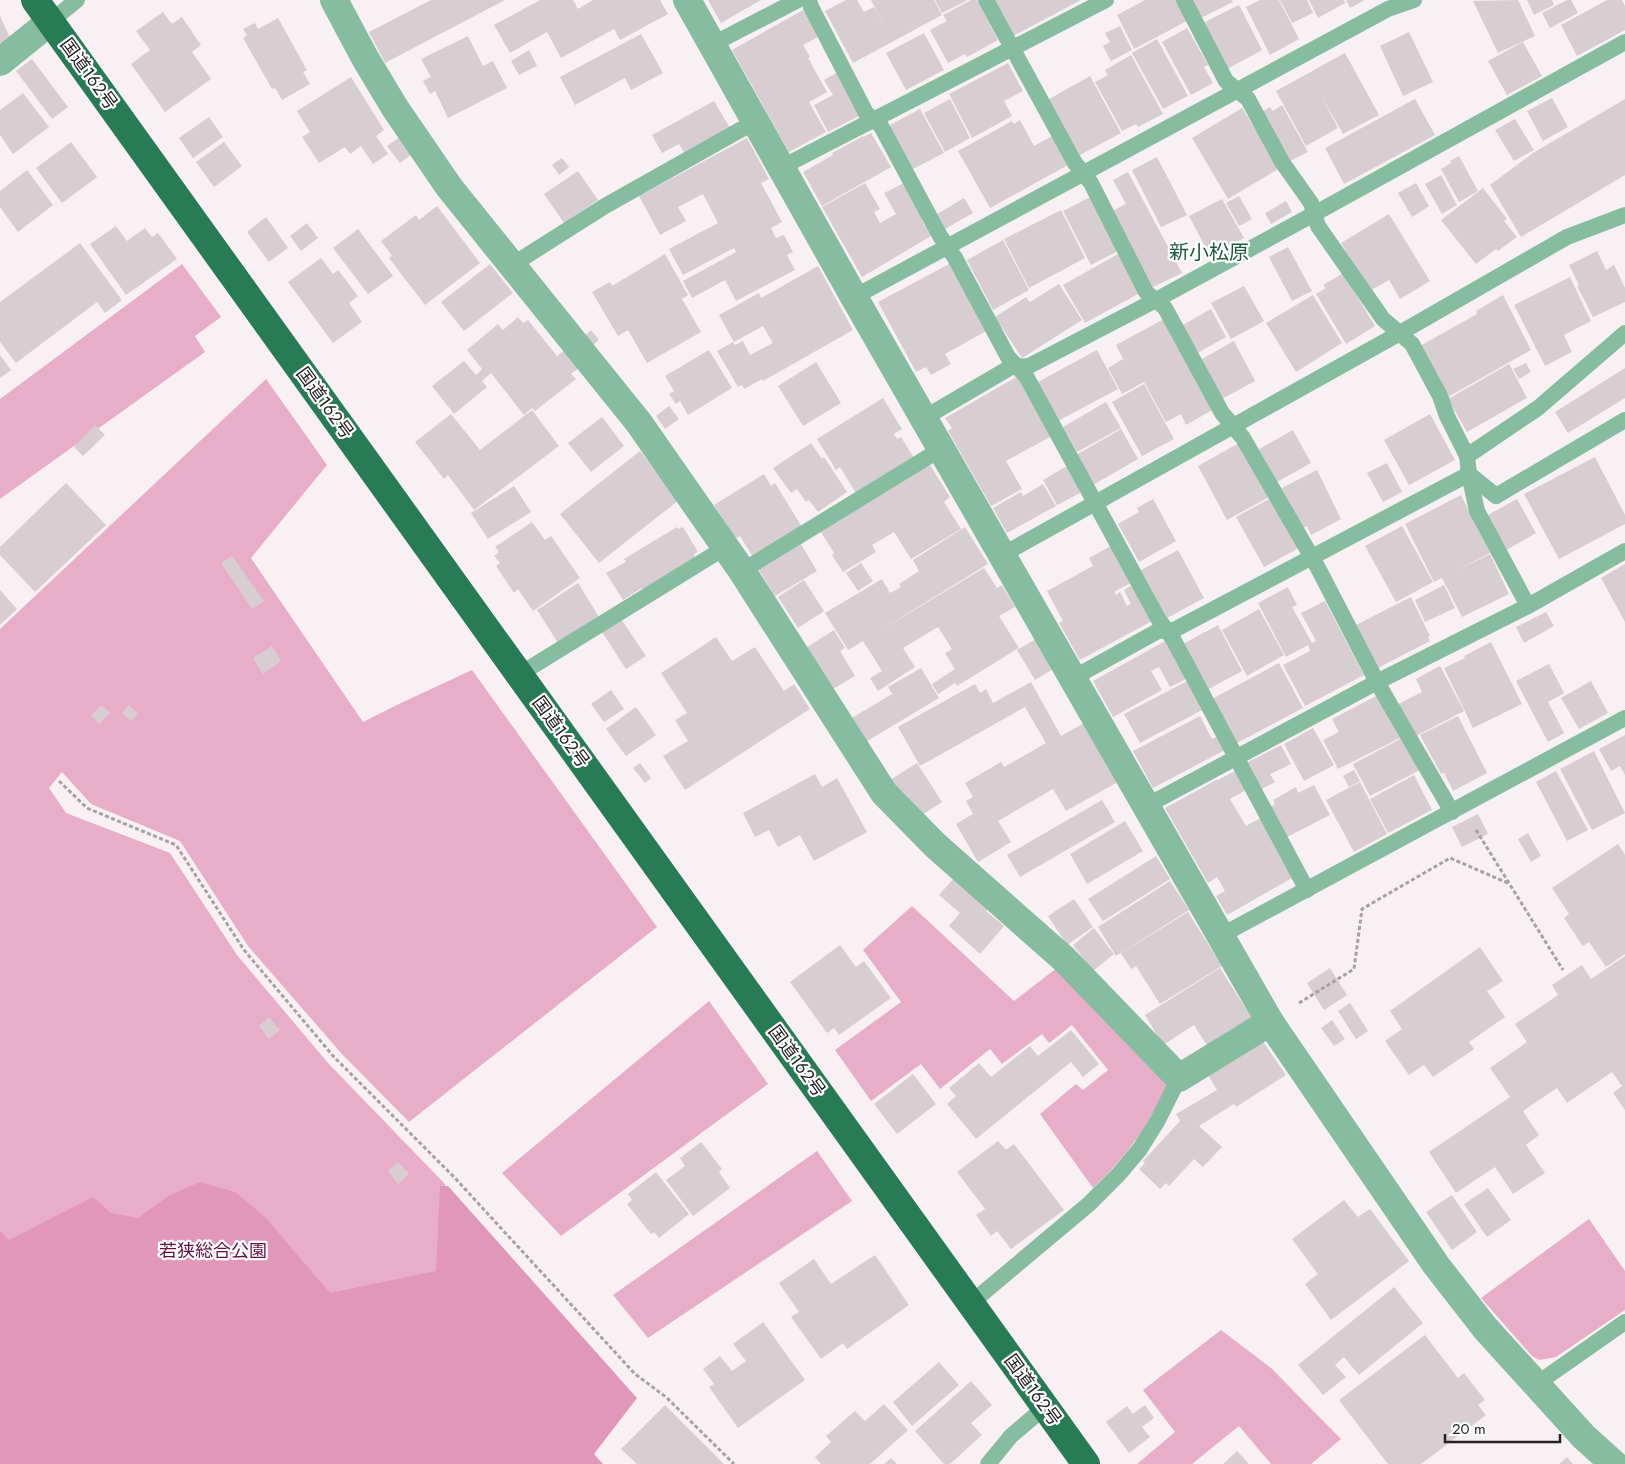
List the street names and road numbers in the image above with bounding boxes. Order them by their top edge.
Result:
street label: 国道162号 [54,33,124,115]
street label: 国道162号 [290,362,360,444]
street label: 国道162号 [526,691,596,773]
street label: 国道162号 [762,1020,832,1102]
street label: 国道162号 [998,1349,1068,1431]

